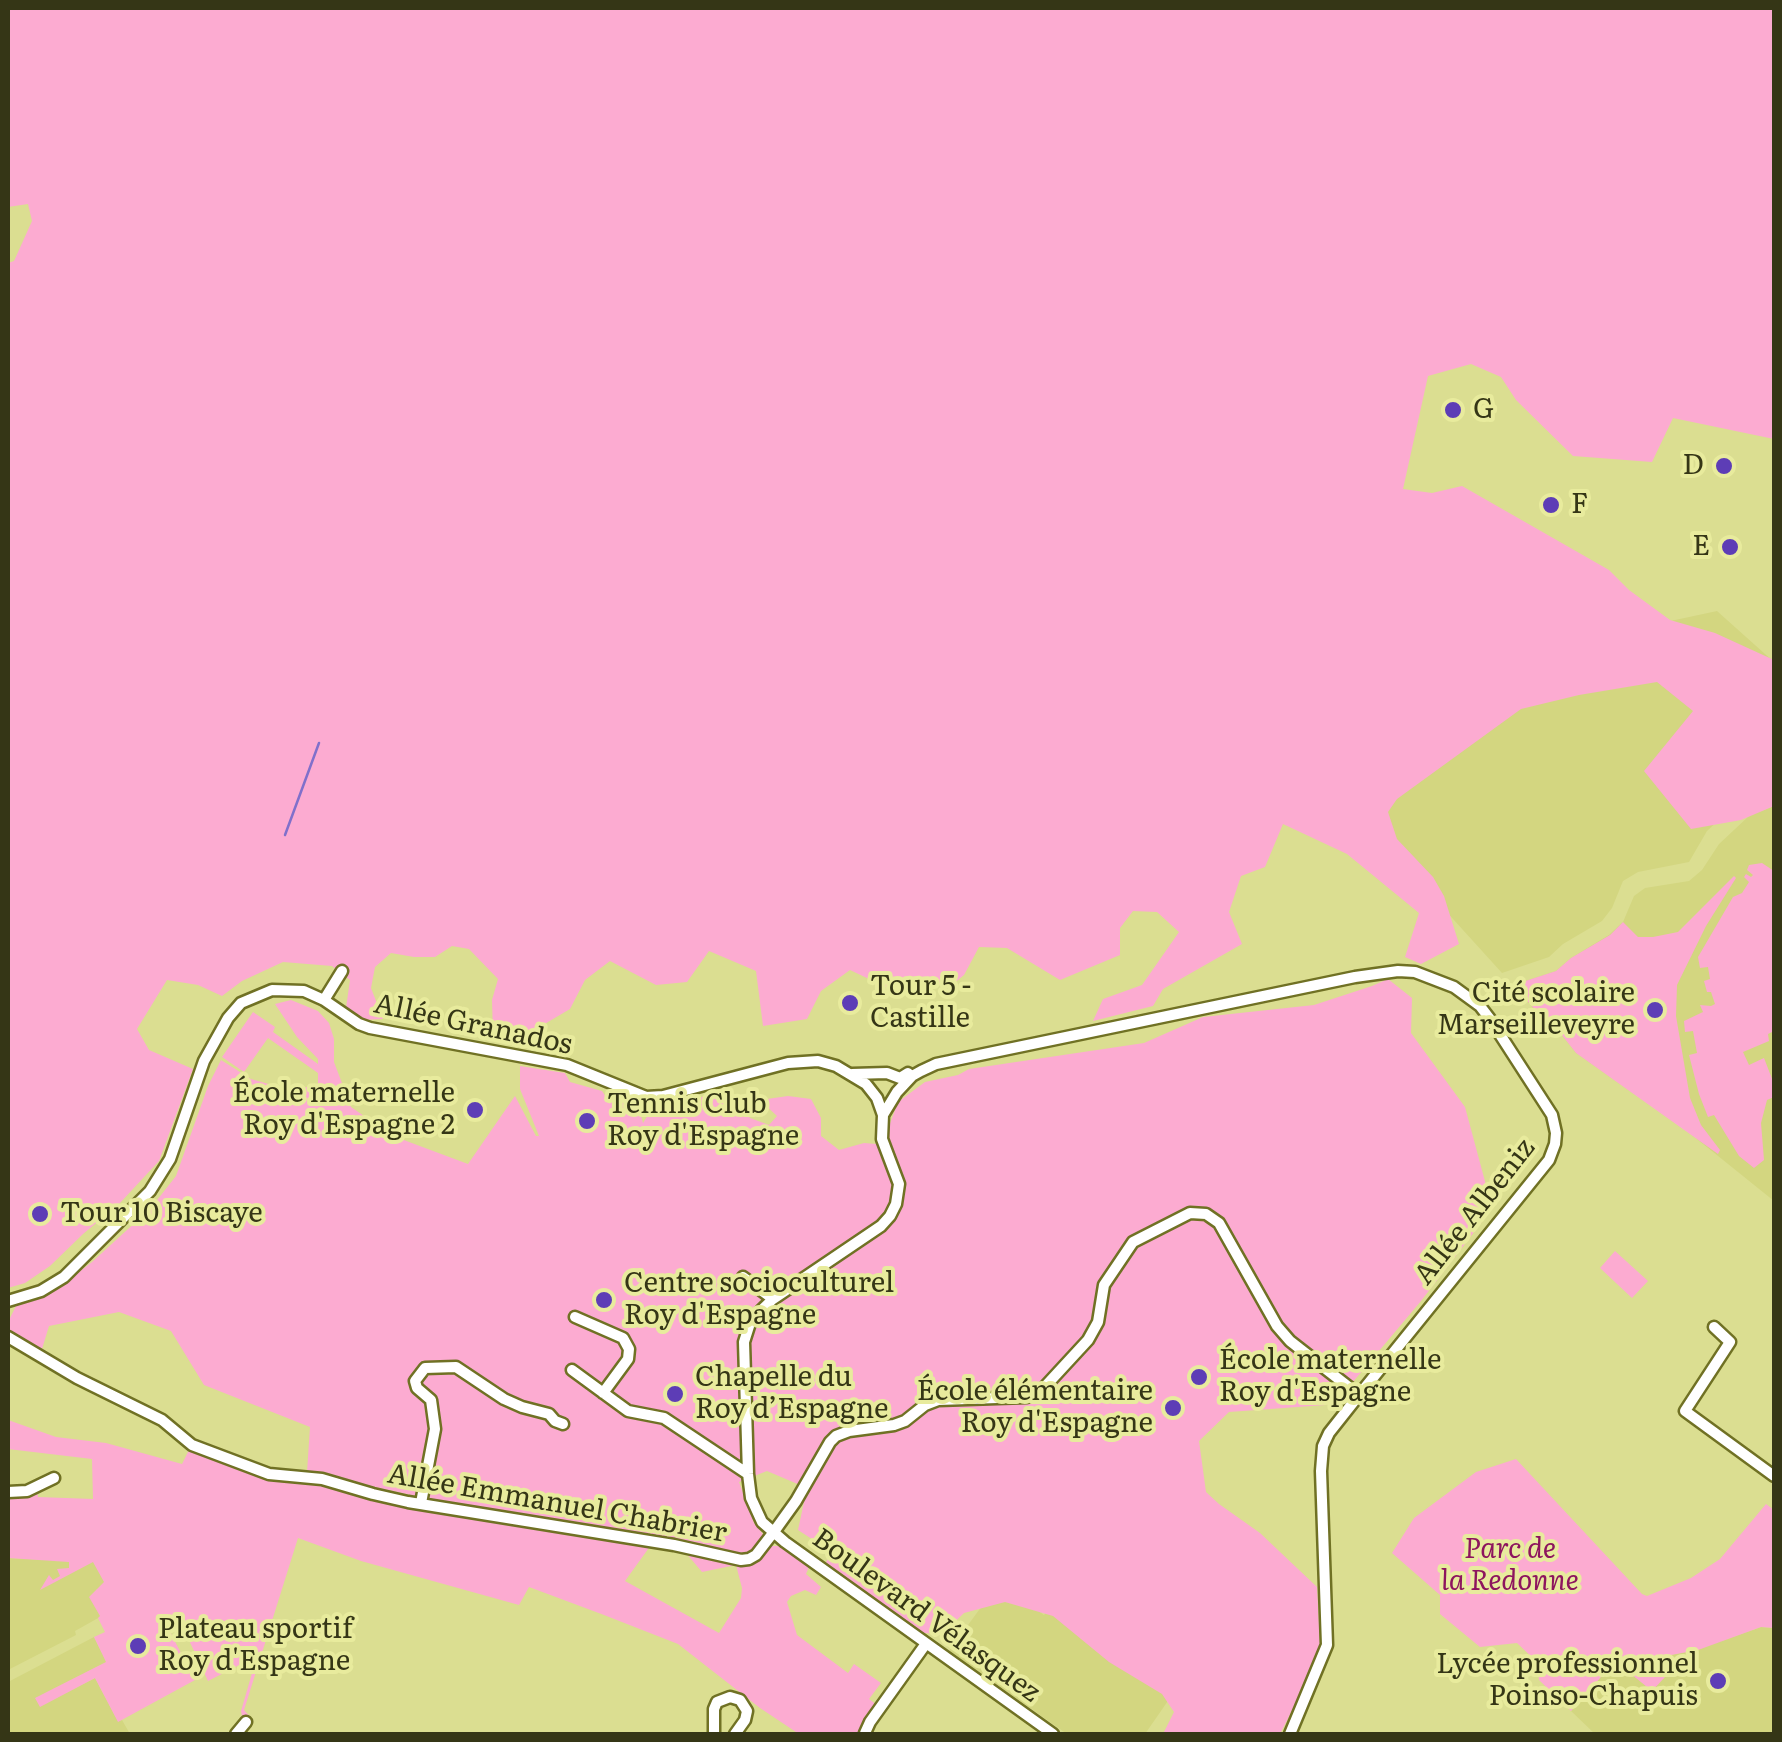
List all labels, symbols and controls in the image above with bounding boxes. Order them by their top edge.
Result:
place label: G [1473,393,1494,427]
marker: G [1442,399,1464,421]
place label: D [1683,449,1704,483]
marker: D [1713,455,1735,477]
place label: F [1571,488,1588,522]
marker: F [1540,494,1562,516]
place label: E [1692,530,1710,564]
marker: E [1719,536,1741,558]
place label: Tour 5 - Castille [870,970,971,1036]
place label: Cité scolaire Marseilleveyre [1437,977,1635,1043]
street label: Allée Granados [371,988,575,1062]
marker: Tour 5 - Castille [839,992,861,1014]
marker: Cité scolaire Marseilleveyre [1644,999,1666,1021]
place label: École maternelle Roy d'Espagne 2 [233,1077,455,1143]
place label: Tennis Club Roy d'Espagne [607,1088,799,1154]
marker: École maternelle Roy d'Espagne 2 [464,1099,486,1121]
marker: Tennis Club Roy d'Espagne [576,1110,598,1132]
street label: Allée Albeniz [1407,1132,1543,1292]
place label: Tour 10 Biscaye [60,1197,263,1231]
marker: Tour 10 Biscaye [29,1203,51,1225]
place label: Centre socioculturel Roy d'Espagne [624,1267,894,1333]
marker: Centre socioculturel Roy d'Espagne [593,1289,615,1311]
place label: École maternelle Roy d'Espagne [1219,1344,1441,1410]
place label: Chapelle du Roy d’Espagne [695,1361,889,1427]
marker: École maternelle Roy d'Espagne [1188,1366,1210,1388]
place label: École élémentaire Roy d'Espagne [917,1375,1153,1441]
marker: Chapelle du Roy d’Espagne [664,1383,686,1405]
marker: École élémentaire Roy d'Espagne [1162,1397,1184,1419]
street label: Allée Emmanuel Chabrier [385,1458,729,1550]
street label: Boulevard Vélasquez [805,1522,1047,1710]
park label: Parc de la Redonne [1441,1533,1579,1599]
place label: Plateau sportif Roy d'Espagne [158,1613,353,1679]
marker: Plateau sportif Roy d'Espagne [127,1635,149,1657]
place label: Lycée professionnel Poinso-Chapuis [1436,1648,1698,1714]
marker: Lycée professionnel Poinso-Chapuis [1707,1670,1729,1692]

